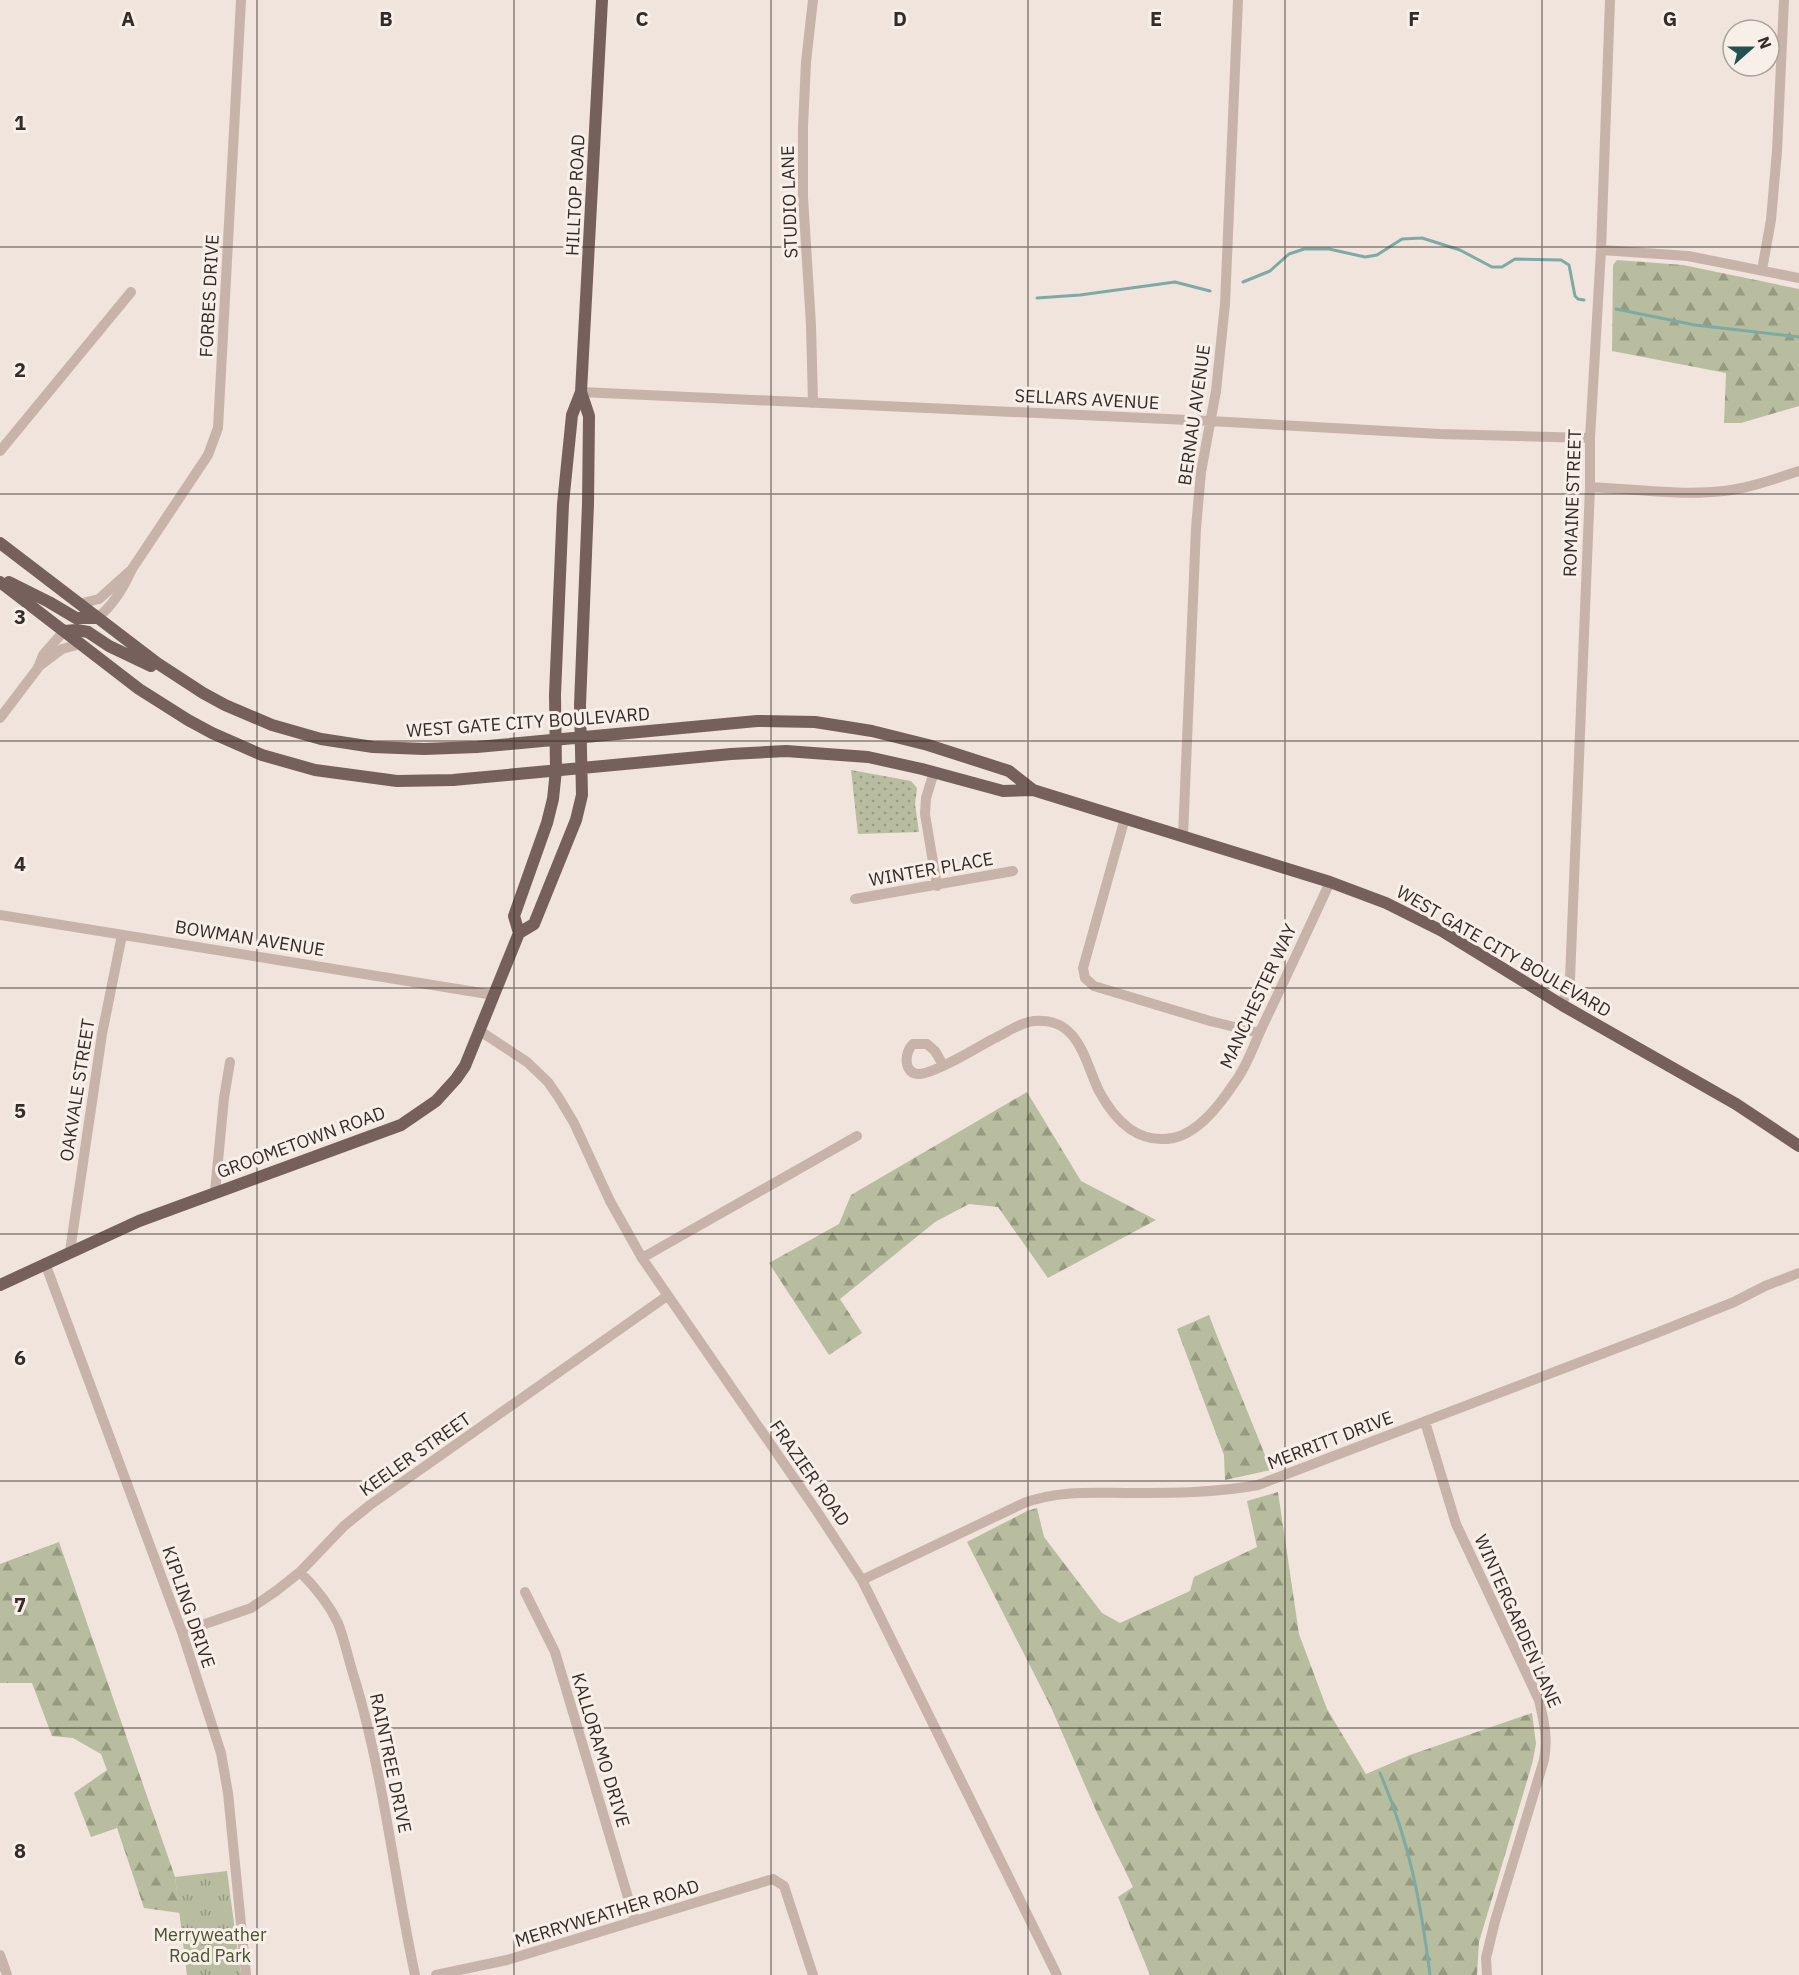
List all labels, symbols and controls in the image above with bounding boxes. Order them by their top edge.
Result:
text: A [121,5,135,32]
text: B [379,5,393,32]
text: C [635,5,649,32]
text: D [893,5,907,32]
text: E [1150,5,1162,32]
text: F [1408,5,1420,32]
text: G [1663,5,1677,32]
north arrow [1721,18,1781,78]
text: N [1754,34,1776,52]
text: 1 [14,109,26,136]
street label: HILLTOP ROAD [560,133,590,257]
street label: STUDIO LANE [776,145,802,259]
street label: FORBES DRIVE [194,234,224,358]
street label: BERNAU AVENUE [1173,343,1215,487]
text: 2 [14,356,26,383]
street label: SELLARS AVENUE [1014,384,1160,414]
street label: ROMAINE STREET [1558,429,1586,577]
text: 3 [14,603,26,630]
street label: WEST GATE CITY BOULEVARD [405,702,651,742]
street label: WINTER PLACE [867,847,995,891]
text: 4 [14,850,26,877]
street label: WEST GATE CITY BOULEVARD [1393,880,1615,1022]
street label: BOWMAN AVENUE [173,915,327,961]
street label: MANCHESTER WAY [1214,920,1302,1072]
street label: OAKVALE STREET [54,1017,100,1163]
text: 5 [14,1097,26,1124]
street label: GROOMETOWN ROAD [214,1101,388,1183]
text: 6 [14,1344,26,1371]
street label: MERRITT DRIVE [1264,1405,1396,1475]
street label: KEELER STREET [355,1407,475,1501]
street label: FRAZIER ROAD [765,1415,855,1531]
street label: WINTERGARDEN LANE [1469,1531,1567,1711]
street label: KIPLING DRIVE [157,1543,221,1671]
text: 7 [14,1591,26,1618]
street label: KALLORAMO DRIVE [567,1670,635,1830]
street label: RAINTREE DRIVE [365,1691,417,1835]
text: 8 [14,1837,26,1864]
street label: MERRYWEATHER ROAD [512,1874,702,1952]
park label: Merryweather Road Park [153,1923,267,1967]

